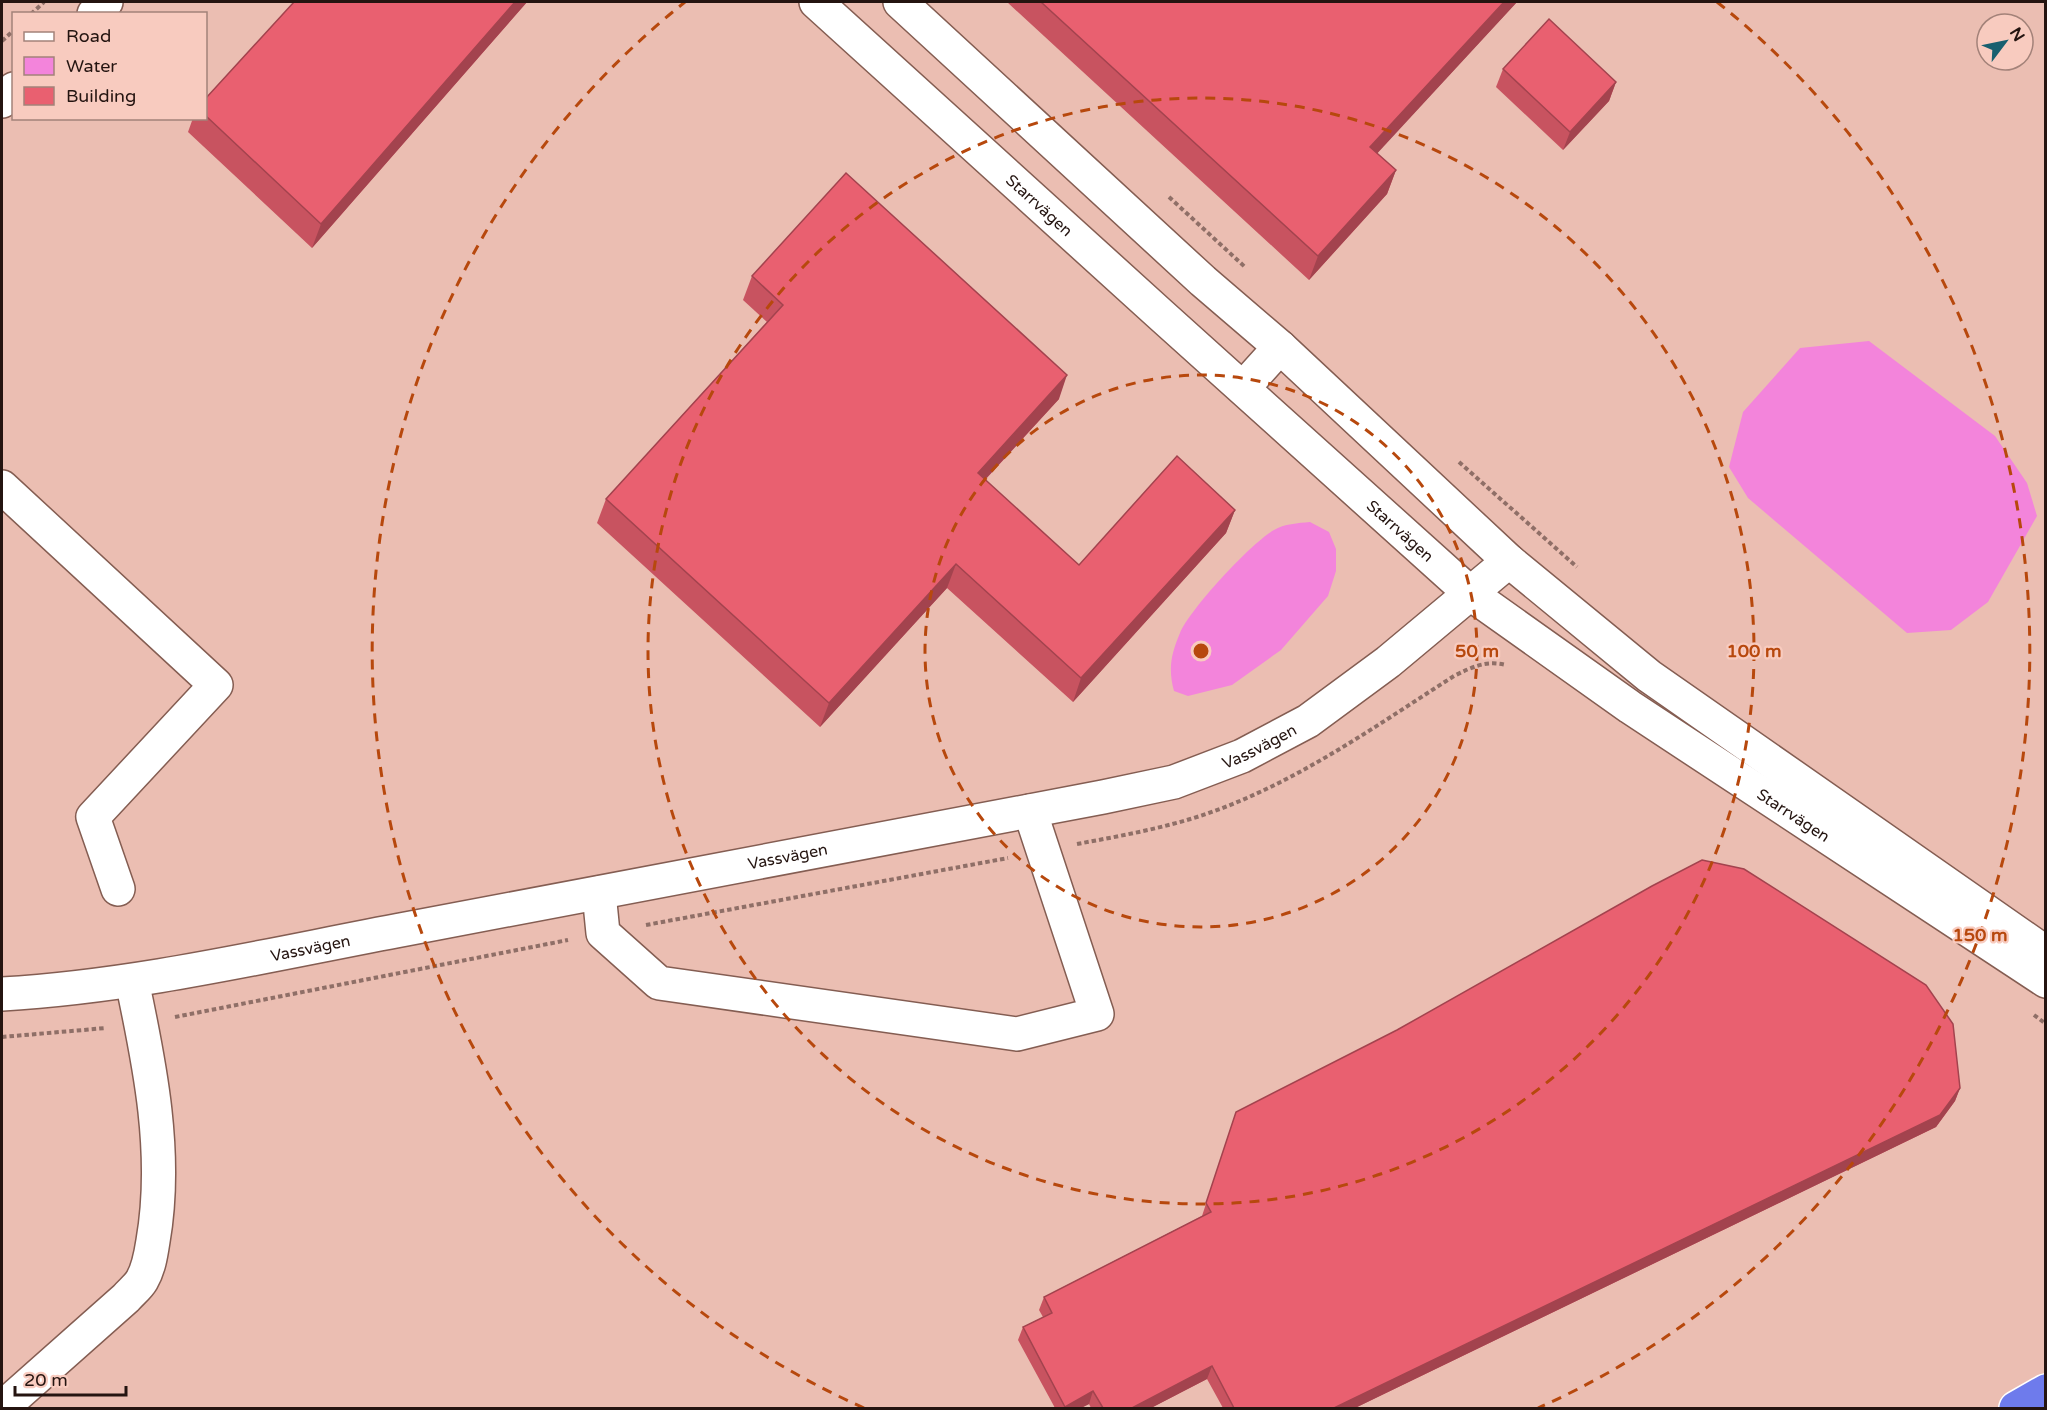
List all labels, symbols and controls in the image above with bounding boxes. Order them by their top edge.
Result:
legend [12,12,207,120]
north arrow [1975,12,2035,72]
text: N [2005,24,2029,45]
text: Road [66,25,111,47]
text: Water [66,55,117,77]
text: Building [66,85,136,107]
street label: Starrvägen [1001,170,1077,241]
street label: Starrvägen [1362,496,1437,567]
text: 50 m [1455,640,1499,662]
text: 100 m [1726,640,1782,662]
centre of rings [1191,641,1211,661]
street label: Vassvägen [1219,720,1300,774]
street label: Starrvägen [1753,784,1833,847]
street label: Vassvägen [746,840,829,874]
text: 150 m [1952,924,2008,946]
street label: Vassvägen [269,931,352,966]
scale bar [15,1359,126,1397]
text: 20 m [24,1369,68,1391]

